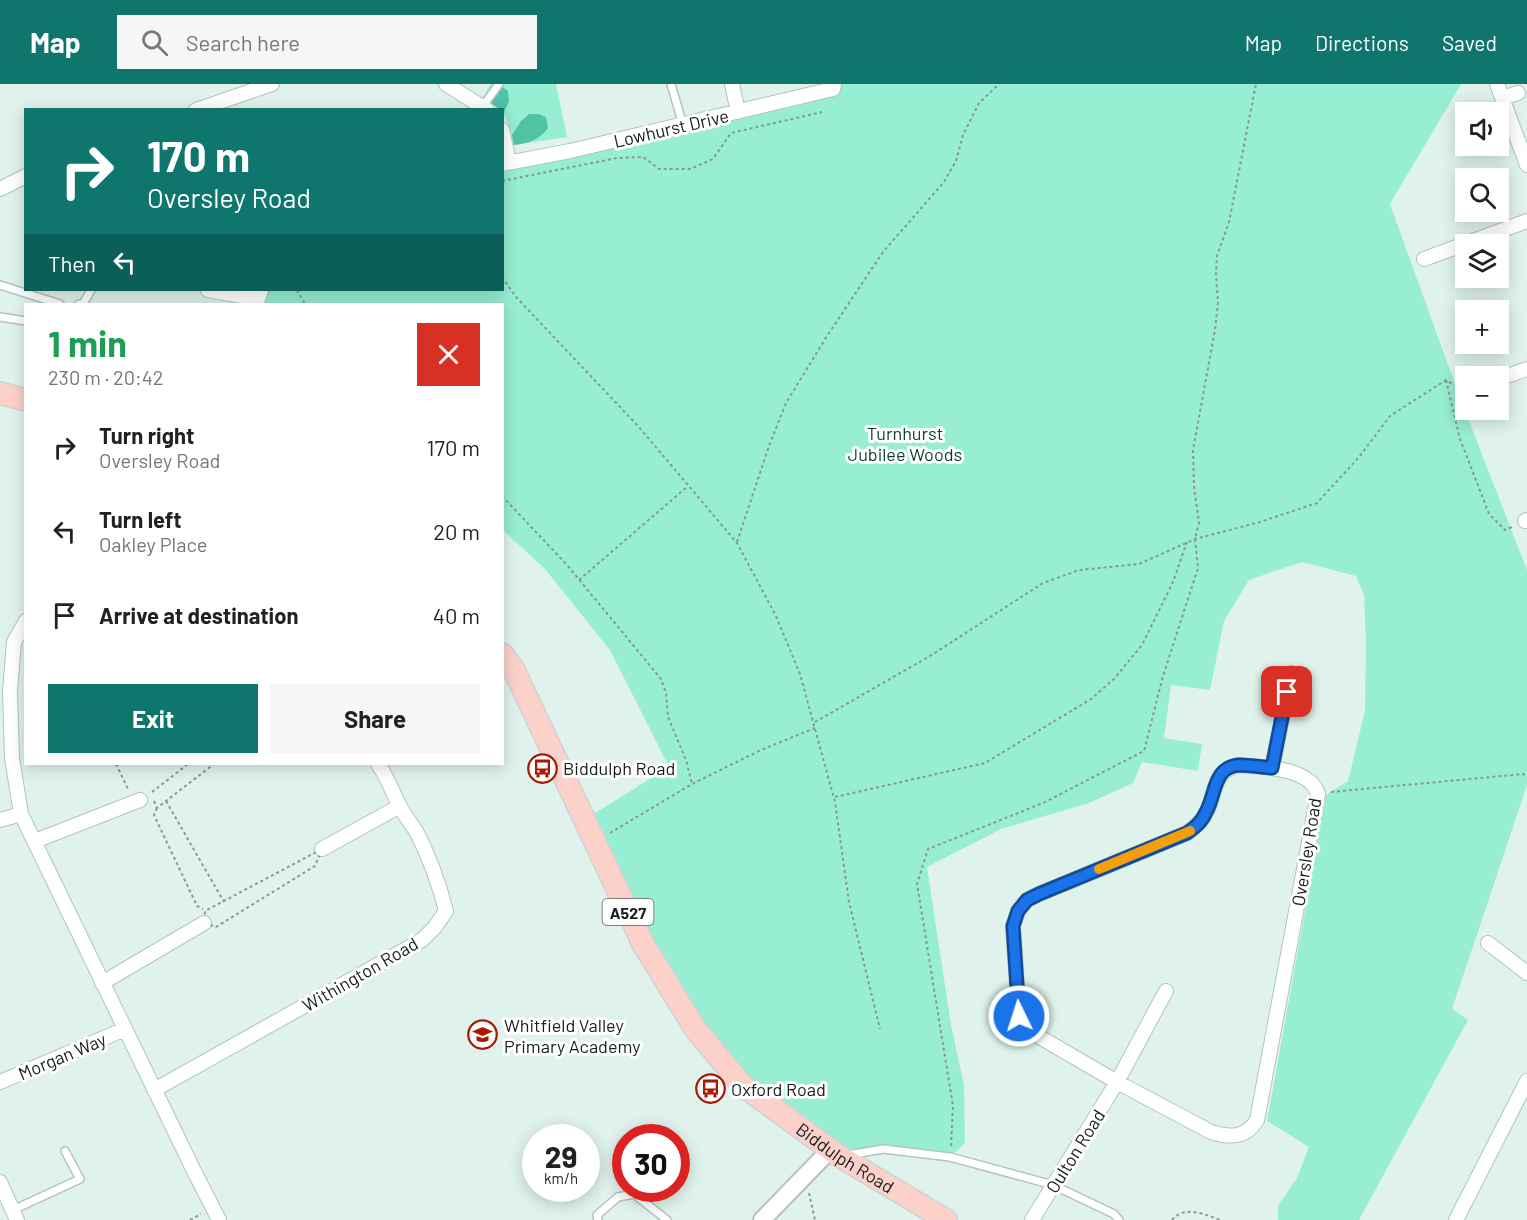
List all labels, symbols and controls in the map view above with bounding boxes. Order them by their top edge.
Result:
search box [117,15,537,69]
text: Map [30,25,81,59]
icon: search [138,26,171,59]
text: Search here [186,29,300,55]
text: Map [1245,30,1282,55]
text: Directions [1315,30,1409,55]
text: Saved [1442,30,1497,55]
map controls [1455,102,1509,420]
button: sound [1455,102,1509,156]
street label: Lowhurst Drive [611,104,731,152]
text: 170 m [147,130,250,180]
icon: right [48,132,126,210]
button: search [1455,168,1509,222]
text: Oversley Road [147,181,311,213]
button: layers [1455,234,1509,288]
icon: left [108,246,141,279]
text: Then [48,250,96,276]
button: + [1455,300,1509,354]
text: 1 min [48,321,127,364]
button: close [417,323,480,386]
text: 230 m · 20:42 [48,365,163,389]
button: − [1455,366,1509,420]
text: Turn right [99,422,194,448]
park label: Turnhurst Jubilee Woods [848,422,962,465]
icon: right [48,431,81,464]
text: 170 m [427,434,480,460]
text: Oversley Road [99,448,221,472]
text: Turn left [99,506,182,532]
icon: left [48,515,81,548]
text: 20 m [433,518,480,544]
text: Oakley Place [99,532,207,556]
icon: arrive [48,599,81,632]
text: Arrive at destination [99,602,298,628]
text: 40 m [433,602,480,628]
pin [1261,666,1312,717]
icon: arrive [1270,675,1303,708]
button: Exit [48,684,258,753]
button: Share [270,684,480,753]
bus stop icon: Biddulph Road [526,752,558,784]
place label: Biddulph Road [563,757,675,779]
street label: Oversley Road [1287,796,1325,908]
road number: A527 [602,899,654,925]
street label: Withington Road [298,932,422,1016]
position arrow [987,984,1051,1048]
place label: Whitfield Valley Primary Academy [504,1014,641,1057]
school or university icon: Whitfield Valley Primary Academy [467,1019,499,1051]
street label: Morgan Way [15,1028,109,1084]
bus stop icon: Oxford Road [694,1073,726,1105]
place label: Oxford Road [731,1078,826,1100]
street label: Oulton Road [1041,1105,1109,1197]
street label: Biddulph Road [792,1118,898,1197]
speed limit sign: 30 [612,1124,690,1202]
text: 29 [545,1138,577,1174]
text: km/h [544,1169,578,1187]

